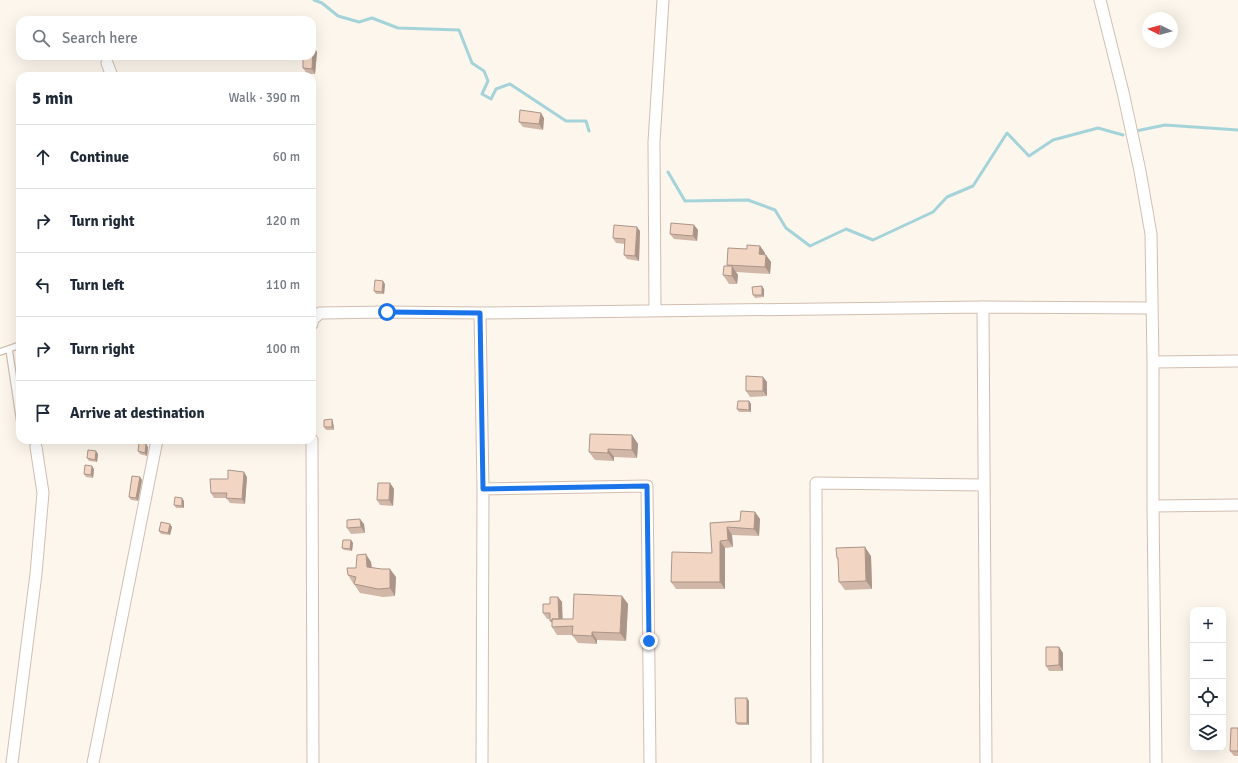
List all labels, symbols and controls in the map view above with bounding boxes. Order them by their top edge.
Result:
north arrow [1142,12,1178,48]
search box [16,16,316,60]
icon: search [30,27,52,49]
text: Search here [62,29,138,47]
text: 5 min [32,88,73,109]
text: Walk · 390 m [229,90,300,106]
icon: ahead [32,146,54,168]
text: Continue [70,148,129,166]
text: 60 m [273,149,300,165]
icon: right [32,210,54,232]
text: Turn right [70,212,135,230]
text: 120 m [266,213,300,229]
icon: left [32,274,54,296]
text: Turn left [70,276,124,294]
text: 110 m [266,277,300,293]
route start [378,303,396,321]
icon: right [32,338,54,360]
text: Turn right [70,340,135,358]
text: 100 m [266,341,300,357]
icon: arrive [32,402,54,424]
text: Arrive at destination [70,404,205,422]
map controls [1190,607,1226,751]
button: + [1190,607,1226,643]
route end [640,632,658,650]
button: − [1190,643,1226,679]
button: locate [1190,679,1226,715]
button: layers [1190,715,1226,751]

